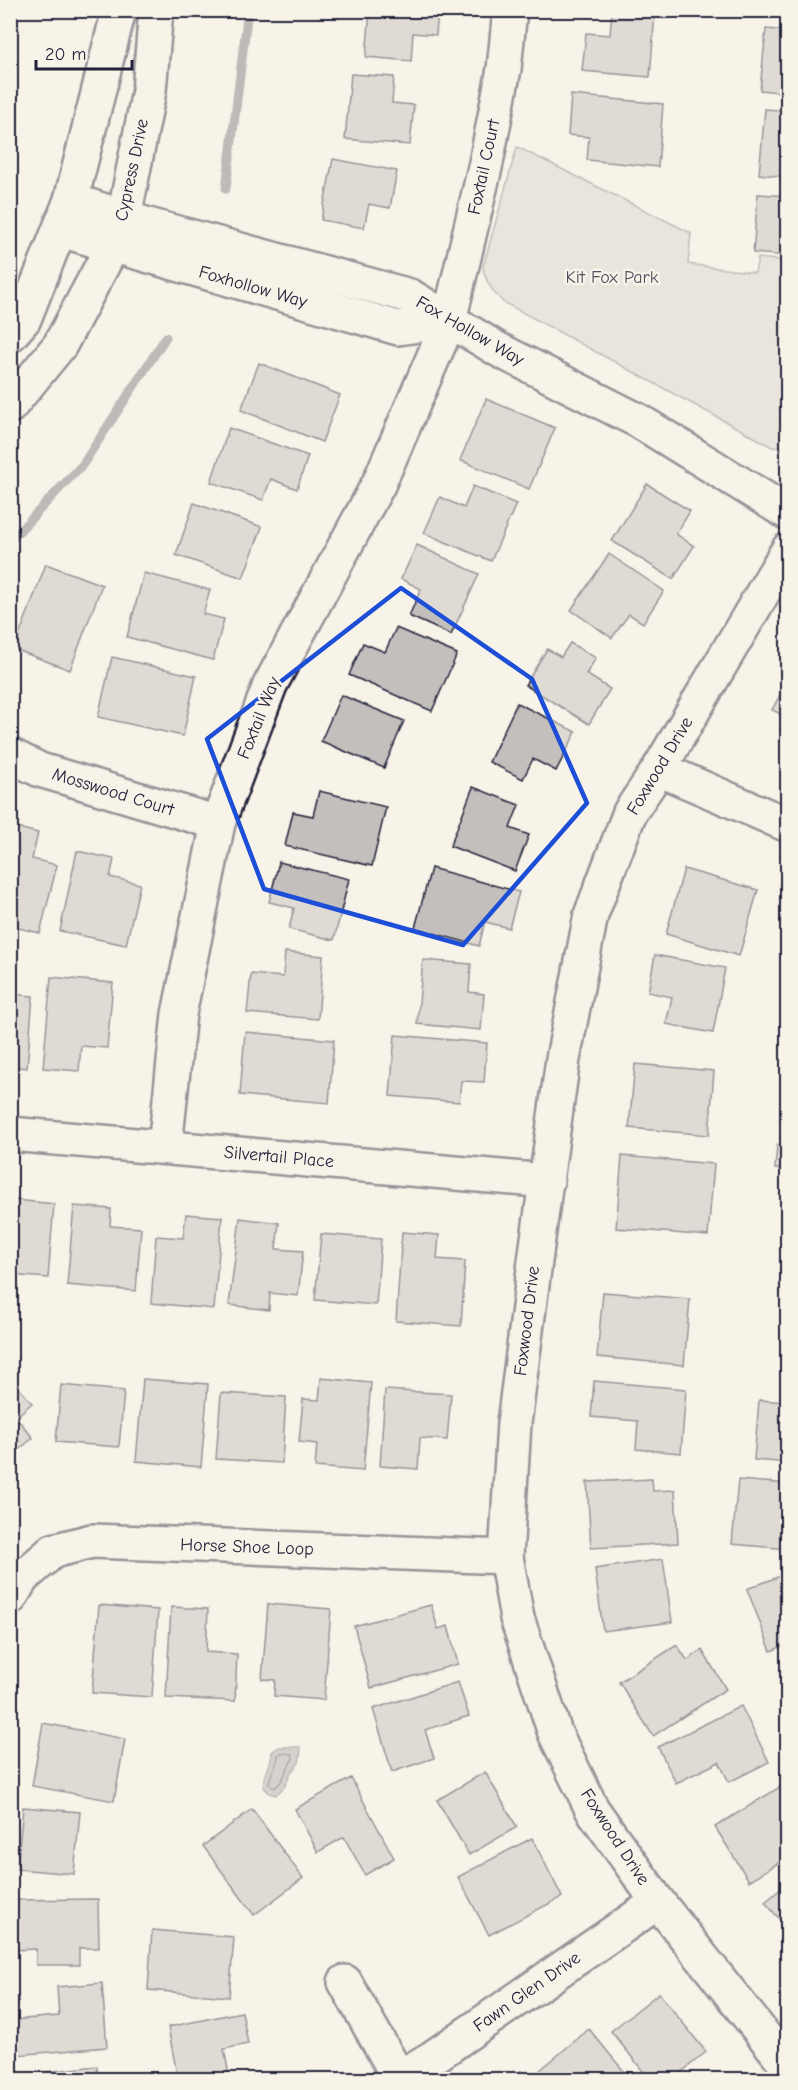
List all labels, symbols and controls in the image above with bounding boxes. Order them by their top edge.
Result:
scale bar [36,33,132,71]
text: 20 m [45,44,86,65]
street label: Cypress Drive [111,117,153,223]
street label: Foxtail Court [464,117,505,217]
street label: Foxhollow Way [196,261,311,313]
park label: Kit Fox Park [566,267,659,288]
street label: Fox Hollow Way [412,292,529,371]
street label: Foxtail Way [233,673,285,762]
street label: Foxwood Drive [622,713,698,819]
street label: Mosswood Court [49,763,177,821]
street label: Silvertail Place [223,1142,335,1172]
street label: Foxwood Drive [510,1265,544,1377]
street label: Horse Shoe Loop [180,1534,314,1560]
street label: Foxwood Drive [576,1785,654,1889]
street label: Fawn Glen Drive [469,1947,585,2037]

